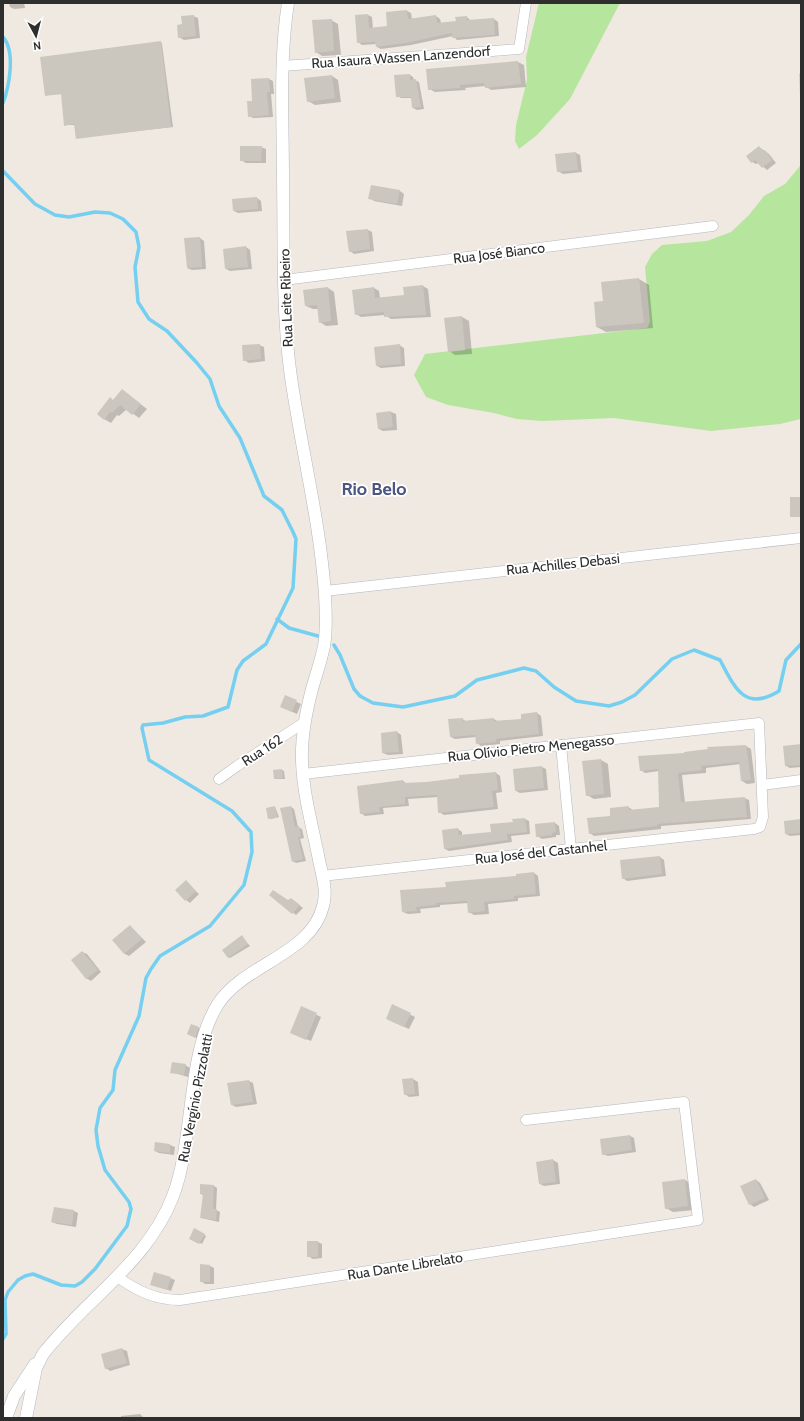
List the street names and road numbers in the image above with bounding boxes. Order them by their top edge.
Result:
street label: Rua Isaura Wassen Lanzendorf [311,42,492,72]
street label: Rua José Bianco [452,238,546,268]
street label: Rua Leite Ribeiro [275,248,297,348]
street label: Rua Achilles Debasi [505,549,621,579]
street label: Rua 162 [238,730,286,770]
street label: Rua Olívio Pietro Menegasso [447,730,615,766]
street label: Rua José del Castanhel [474,836,609,868]
street label: Rua Vergínio Pizzolatti [174,1032,216,1164]
street label: Rua Dante Librelato [346,1248,464,1284]

